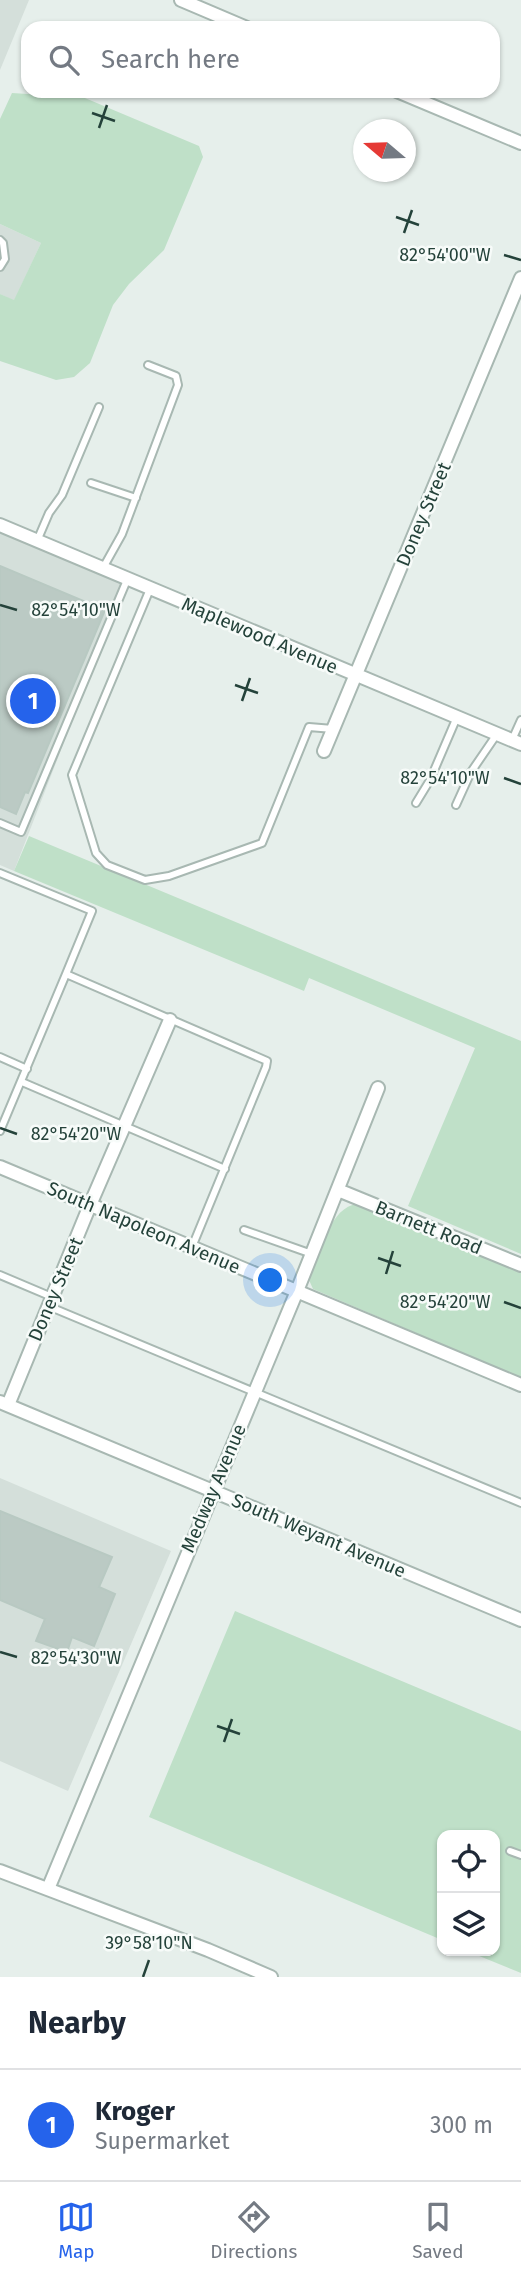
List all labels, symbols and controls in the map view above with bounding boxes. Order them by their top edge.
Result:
search box [21,21,500,98]
icon: search [45,41,83,79]
text: Search here [101,44,240,75]
north arrow [353,119,416,182]
text: 82°54'00"W [399,244,491,266]
street label: Doney Street [391,459,456,570]
street label: Maplewood Avenue [178,592,341,679]
text: 82°54'10"W [31,599,121,621]
pin: 1 [10,675,56,727]
text: 82°54'10"W [400,767,490,789]
text: 82°54'20"W [31,1123,121,1145]
street label: South Napoleon Avenue [44,1176,244,1279]
street label: Barnett Road [372,1196,486,1259]
street label: Doney Street [23,1234,88,1345]
your location [253,1263,287,1297]
text: 82°54'20"W [400,1291,490,1313]
street label: Medway Avenue [176,1420,251,1556]
street label: South Weyant Avenue [228,1488,409,1583]
text: 82°54'30"W [31,1647,121,1669]
map controls [437,1830,500,1956]
button: locate [437,1830,500,1893]
button: layers [437,1893,500,1956]
text: 39°58'10"N [105,1932,193,1954]
text: Nearby [28,2005,126,2041]
text: Kroger [95,2096,175,2127]
text: 1 [46,2111,56,2139]
text: 300 m [430,2111,493,2139]
text: Supermarket [95,2127,230,2155]
tab: Map [57,2198,95,2263]
tab: Directions [210,2198,297,2263]
tab: Saved [412,2198,464,2263]

